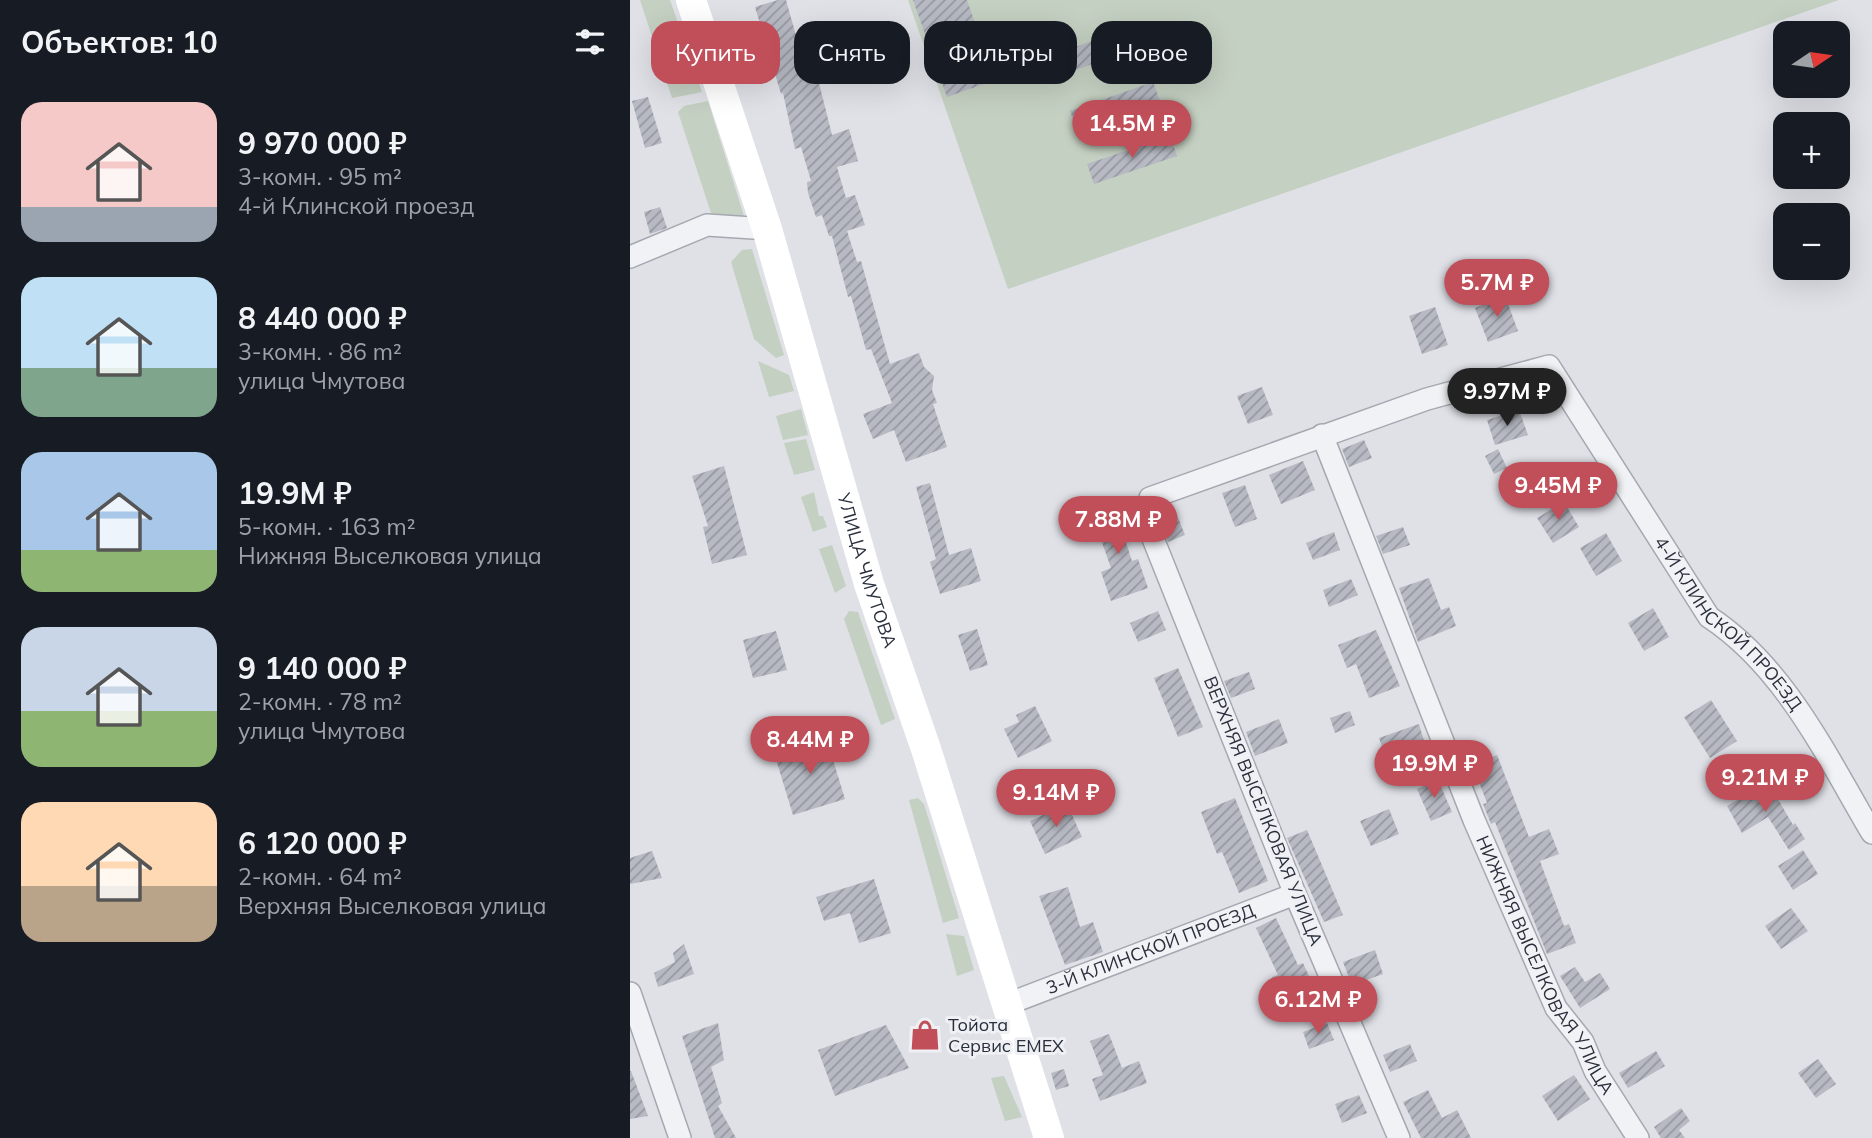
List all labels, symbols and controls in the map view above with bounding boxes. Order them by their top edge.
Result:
chip: Купить [651,21,780,84]
chip: Снять [794,21,910,84]
chip: Фильтры [924,21,1077,84]
chip: Новое [1091,21,1212,84]
north arrow [1773,21,1850,98]
map controls [1773,21,1850,280]
text: Объектов: 10 [21,23,218,61]
icon: filters [571,23,609,61]
pin: 14.5M ₽ [1067,100,1197,160]
text: 14.5M ₽ [1088,108,1176,137]
button: + [1773,112,1850,189]
text: 9 970 000 ₽ [238,124,407,162]
icon: home [77,130,161,214]
text: 3-комн. · 95 m² [238,162,402,191]
text: 4-й Клинской проезд [238,191,474,220]
button: − [1773,203,1850,280]
pin: 5.7M ₽ [1440,260,1554,319]
text: 5.7M ₽ [1460,267,1534,296]
text: 8 440 000 ₽ [238,299,407,337]
icon: home [77,305,161,389]
text: 3-комн. · 86 m² [238,337,402,366]
text: улица Чмутова [238,366,406,395]
pin: 9.97M ₽ [1442,368,1572,428]
text: 9.97M ₽ [1463,376,1551,405]
pin: 9.45M ₽ [1493,462,1623,522]
text: 9.45M ₽ [1514,470,1602,499]
text: 19.9M ₽ [238,474,352,512]
icon: home [77,480,161,564]
street label: УЛИЦА ЧМУТОВА [832,489,902,651]
pin: 7.88M ₽ [1053,496,1183,556]
text: 7.88M ₽ [1074,504,1162,533]
text: 5-комн. · 163 m² [238,512,416,541]
street label: 4-Й КЛИНСКОЙ ПРОЕЗД [1650,532,1808,715]
text: Нижняя Выселковая улица [238,541,542,570]
text: 9 140 000 ₽ [238,649,407,687]
icon: home [77,655,161,739]
street label: ВЕРХНЯЯ ВЫСЕЛКОВАЯ УЛИЦА [1199,673,1328,949]
text: 2-комн. · 78 m² [238,687,402,716]
text: улица Чмутова [238,716,406,745]
pin: 8.44M ₽ [745,716,875,776]
text: 8.44M ₽ [766,724,854,753]
pin: 19.9M ₽ [1369,740,1499,800]
text: 19.9M ₽ [1390,748,1478,777]
pin: 9.21M ₽ [1700,754,1830,814]
text: 9.21M ₽ [1721,762,1809,791]
pin: 9.14M ₽ [991,770,1121,829]
text: 9.14M ₽ [1012,777,1100,806]
text: 6 120 000 ₽ [238,824,407,862]
icon: home [77,830,161,914]
street label: НИЖНЯЯ ВЫСЕЛКОВАЯ УЛИЦА [1471,832,1619,1099]
text: 2-комн. · 64 m² [238,862,402,891]
text: Верхняя Выселковая улица [238,891,547,920]
street label: 3-Й КЛИНСКОЙ ПРОЕЗД [1043,898,1259,999]
pin: 6.12M ₽ [1253,976,1383,1036]
text: 6.12M ₽ [1274,984,1362,1013]
place label: Тойота Сервис EMEX [948,1013,1064,1057]
shop icon: Тойота Сервис EMEX [908,1018,942,1052]

